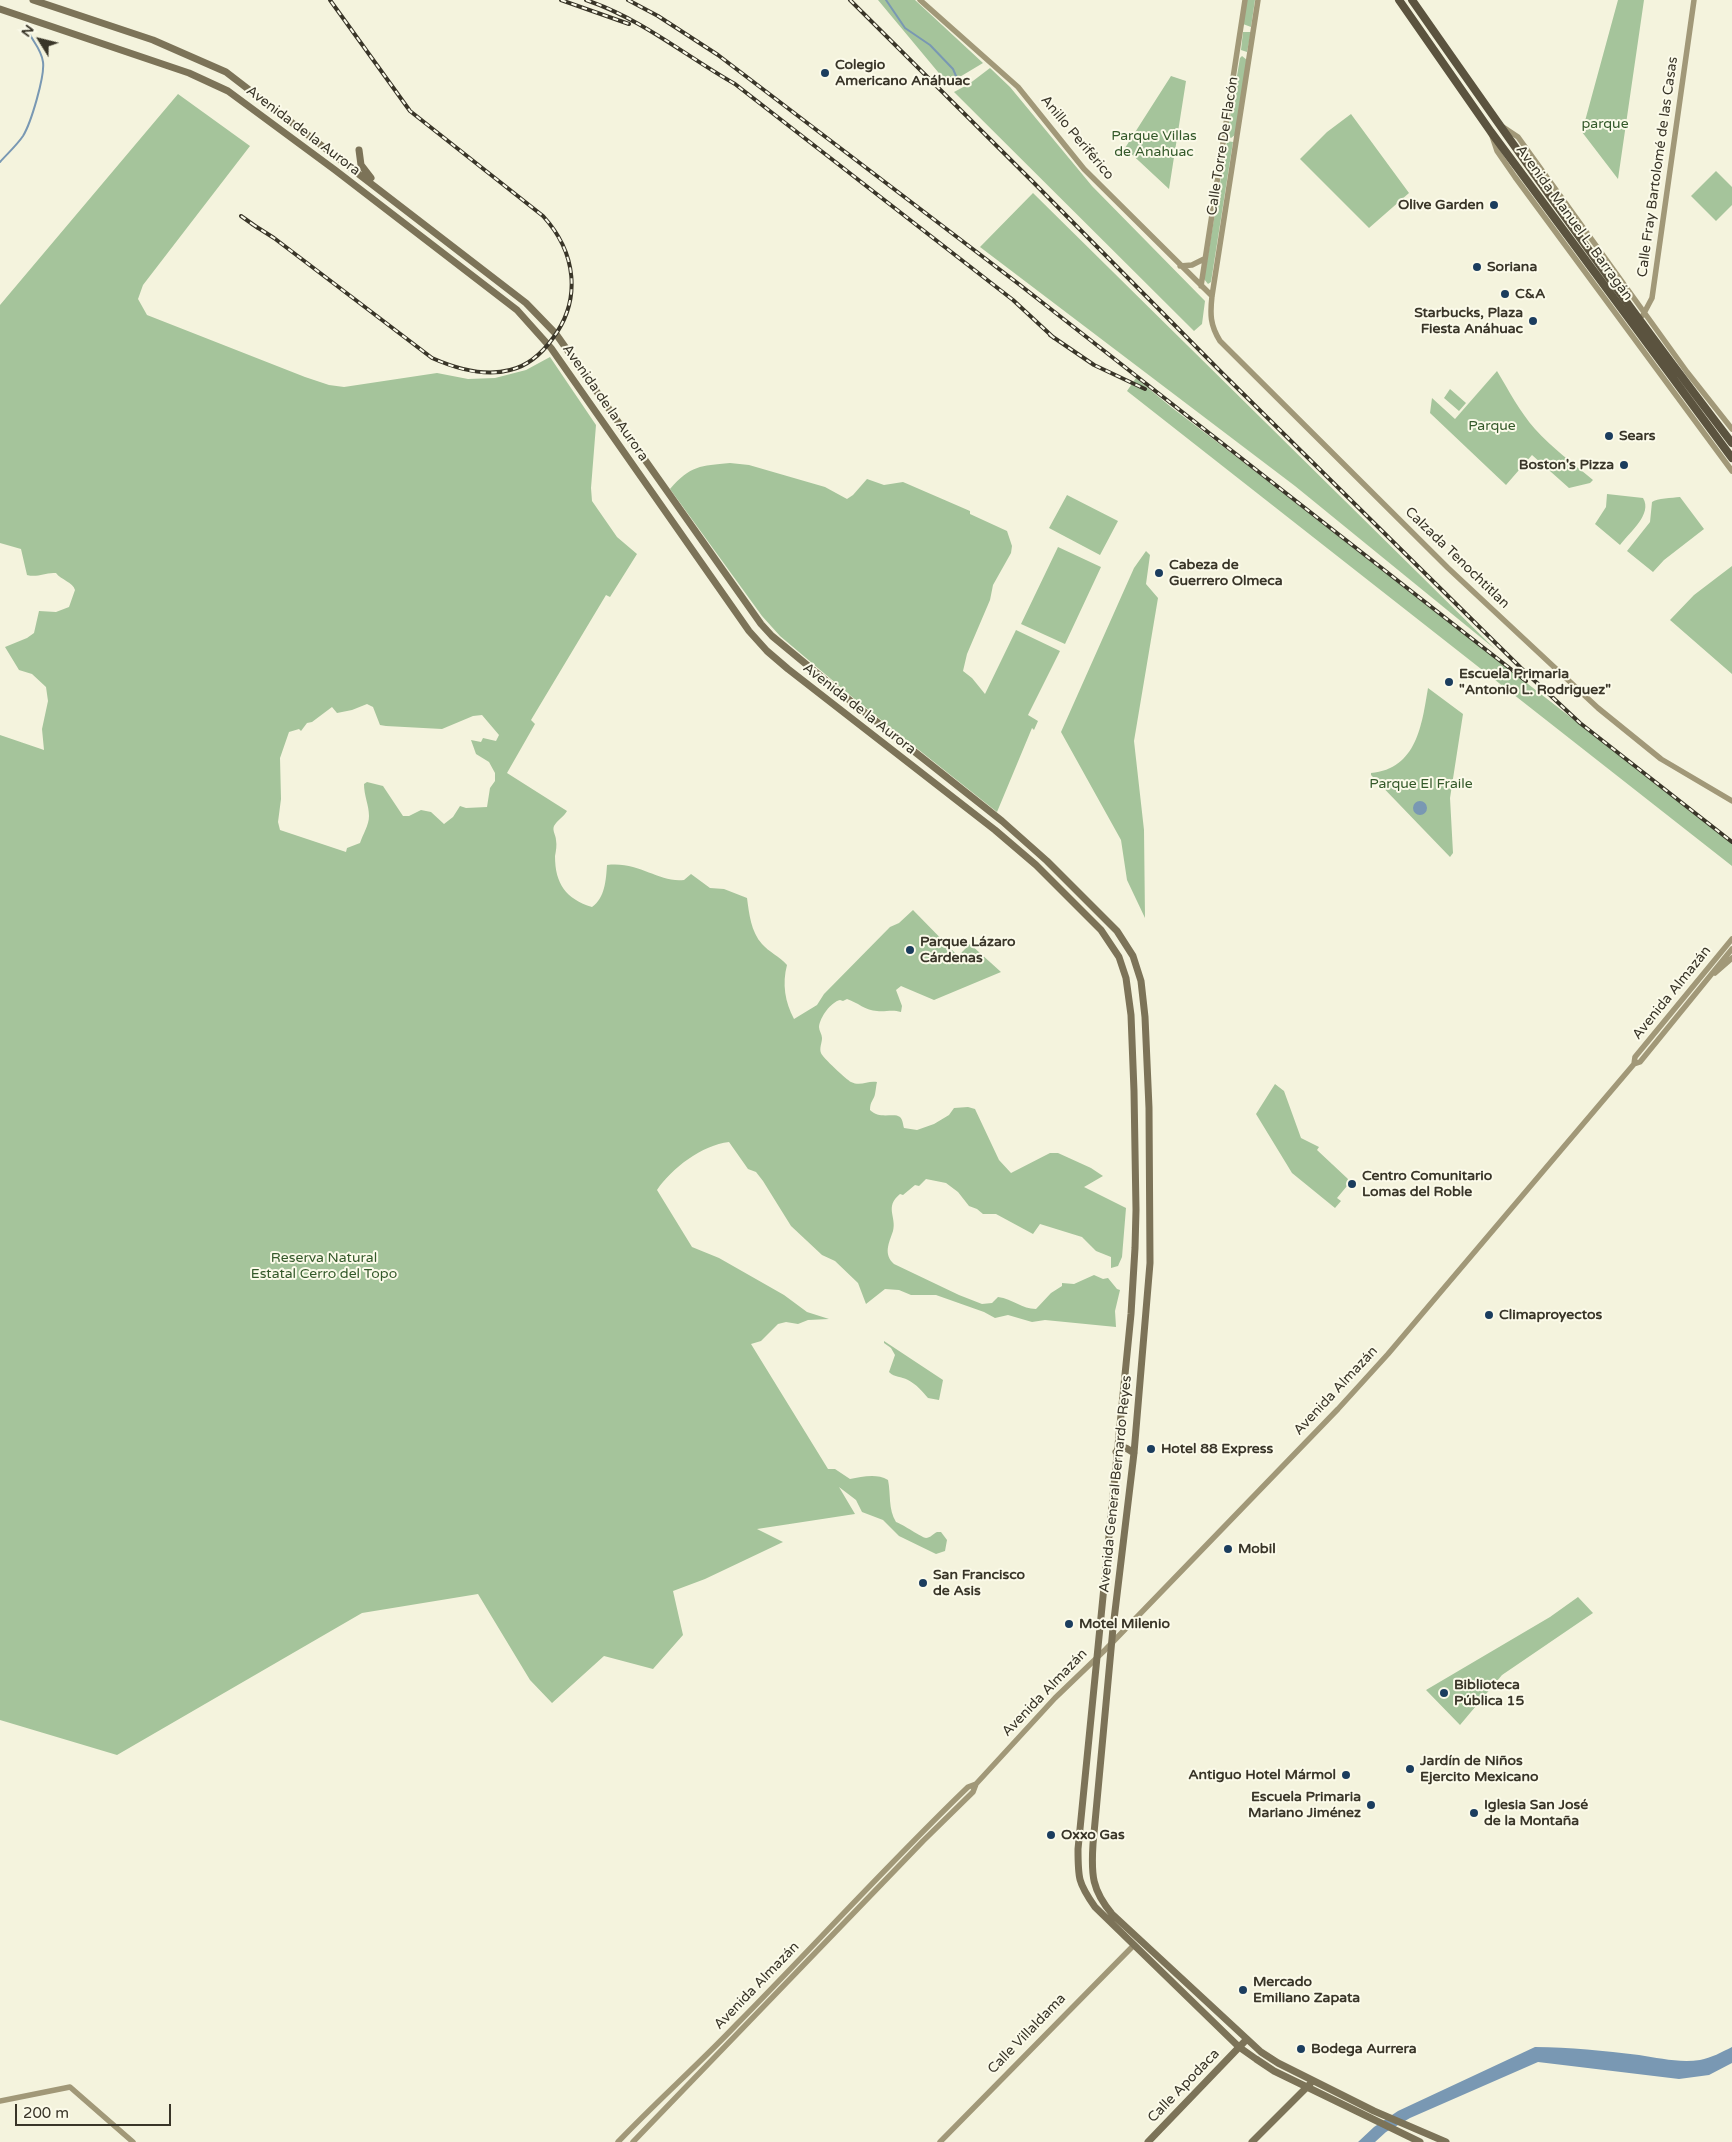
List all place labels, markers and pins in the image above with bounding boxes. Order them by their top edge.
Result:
place label: Colegio Americano Anáhuac [835,57,970,90]
marker: Colegio Americano Anáhuac [819,67,831,79]
place label: Olive Garden [1398,197,1484,213]
marker: Olive Garden [1488,199,1500,211]
place label: Soriana [1487,259,1537,275]
marker: Soriana [1471,261,1483,273]
place label: C&A [1515,286,1545,302]
marker: C&A [1499,288,1511,300]
place label: Starbucks, Plaza Fiesta Anáhuac [1414,305,1523,338]
marker: Starbucks, Plaza Fiesta Anáhuac [1527,315,1539,327]
place label: Sears [1619,428,1655,444]
marker: Sears [1603,430,1615,442]
place label: Boston's Pizza [1519,457,1614,473]
marker: Boston's Pizza [1618,459,1630,471]
place label: Cabeza de Guerrero Olmeca [1169,557,1283,590]
marker: Cabeza de Guerrero Olmeca [1153,567,1165,579]
place label: Escuela Primaria "Antonio L. Rodriguez" [1459,666,1611,699]
marker: Escuela Primaria "Antonio L. Rodriguez" [1443,676,1455,688]
place label: Parque Lázaro Cárdenas [920,934,1015,966]
marker: Parque Lázaro Cárdenas [904,944,916,956]
place label: Centro Comunitario Lomas del Roble [1362,1168,1492,1200]
marker: Centro Comunitario Lomas del Roble [1346,1178,1358,1190]
place label: Climaproyectos [1499,1307,1602,1323]
marker: Climaproyectos [1483,1309,1495,1321]
place label: Hotel 88 Express [1161,1441,1273,1457]
marker: Hotel 88 Express [1145,1443,1157,1455]
place label: Mobil [1238,1541,1276,1557]
marker: Mobil [1222,1543,1234,1555]
place label: San Francisco de Asis [933,1567,1025,1600]
marker: San Francisco de Asis [917,1577,929,1589]
place label: Motel Milenio [1079,1616,1170,1632]
marker: Motel Milenio [1063,1618,1075,1630]
place label: Biblioteca Pública 15 [1454,1677,1524,1710]
marker: Biblioteca Pública 15 [1438,1687,1450,1699]
place label: Jardín de Niños Ejercito Mexicano [1420,1753,1539,1785]
marker: Jardín de Niños Ejercito Mexicano [1404,1763,1416,1775]
place label: Antiguo Hotel Mármol [1188,1767,1336,1783]
marker: Antiguo Hotel Mármol [1340,1769,1352,1781]
place label: Escuela Primaria Mariano Jiménez [1248,1789,1361,1821]
place label: Iglesia San José de la Montaña [1484,1797,1588,1830]
marker: Escuela Primaria Mariano Jiménez [1365,1799,1377,1811]
marker: Iglesia San José de la Montaña [1468,1807,1480,1819]
place label: Oxxo Gas [1061,1827,1125,1843]
marker: Oxxo Gas [1045,1829,1057,1841]
place label: Mercado Emiliano Zapata [1253,1974,1360,2006]
marker: Mercado Emiliano Zapata [1237,1984,1249,1996]
place label: Bodega Aurrera [1311,2041,1417,2057]
marker: Bodega Aurrera [1295,2043,1307,2055]

